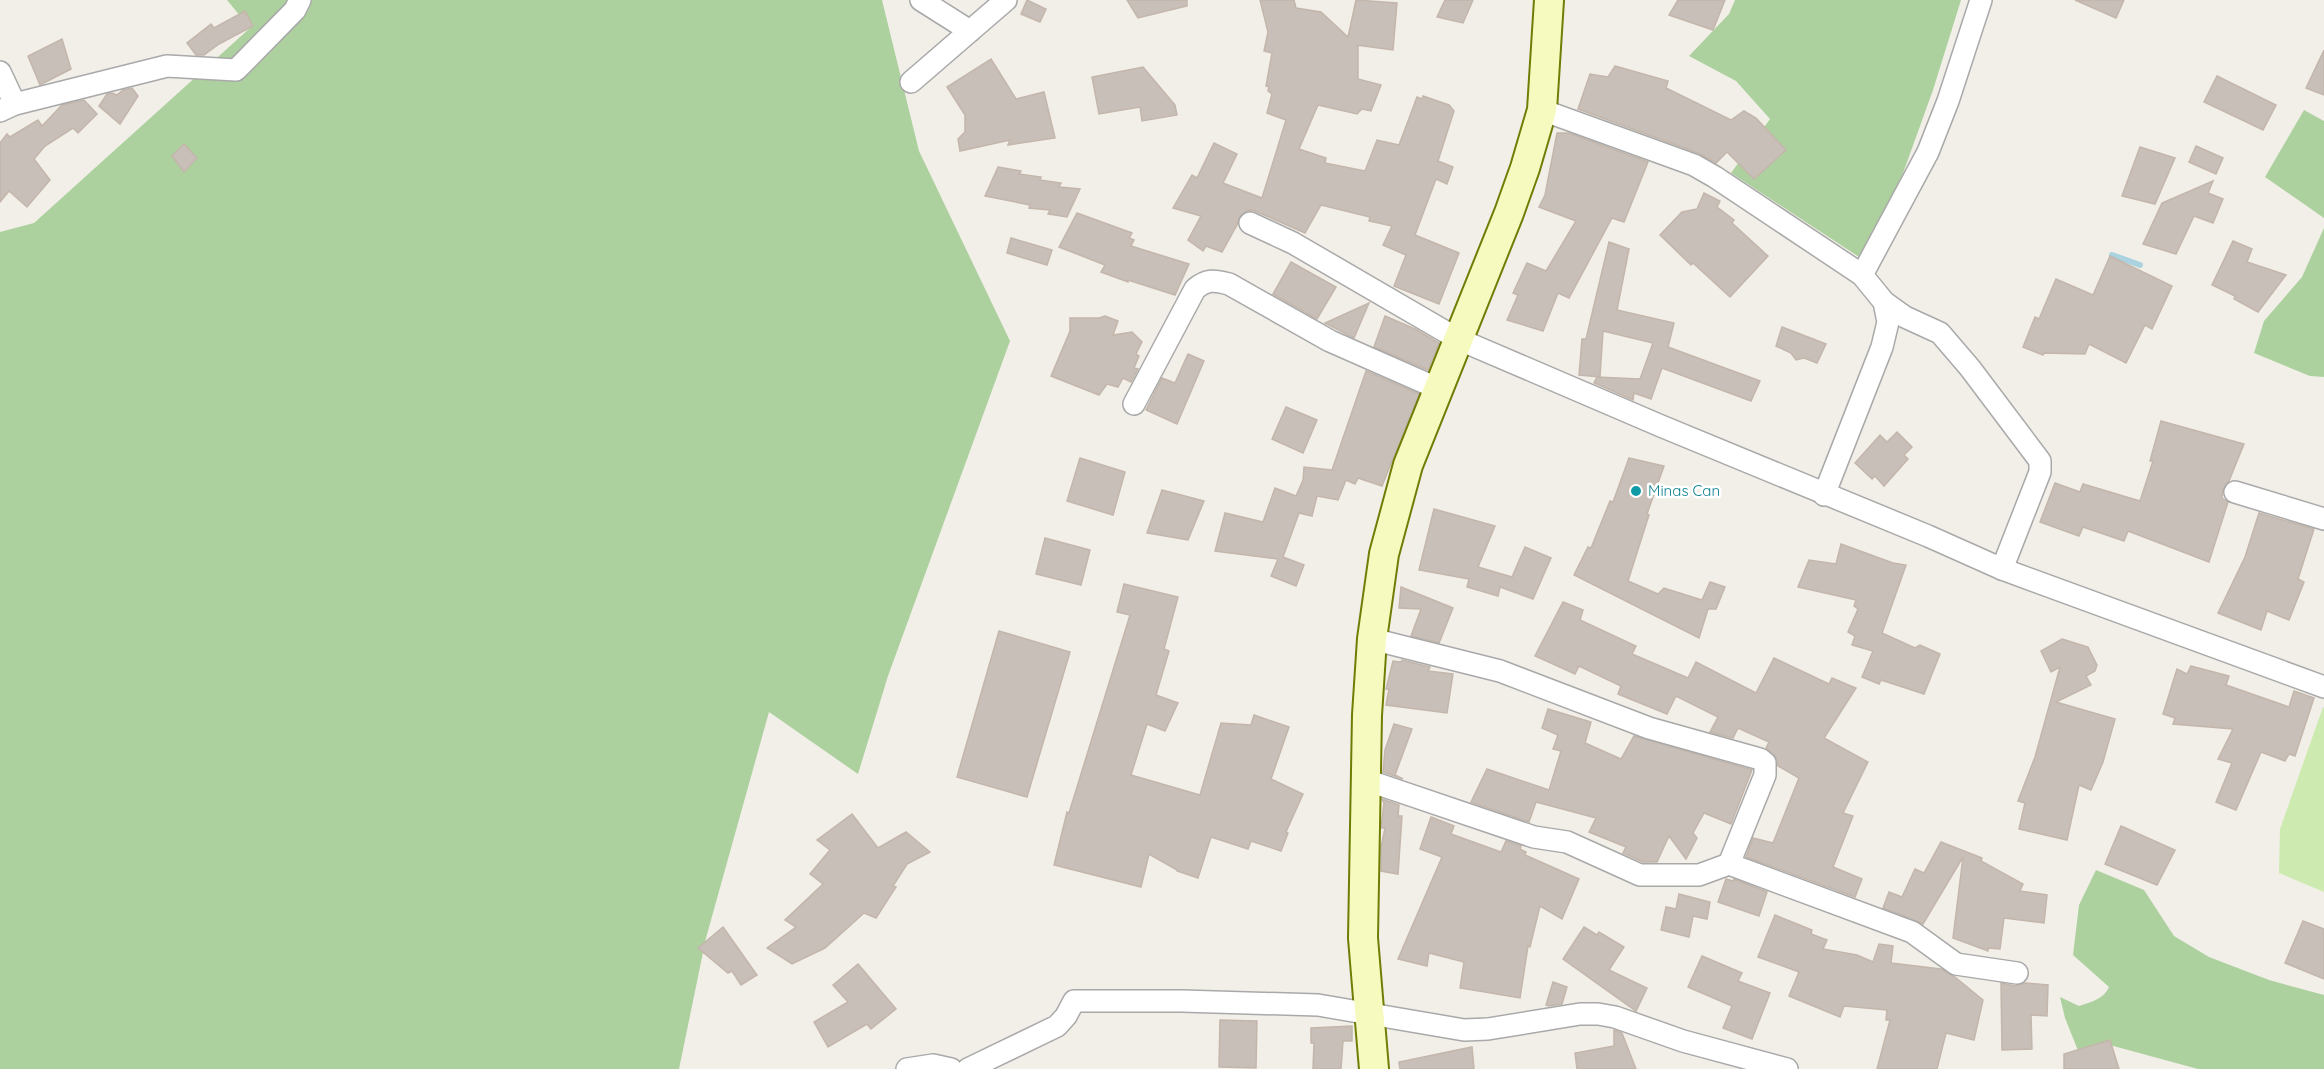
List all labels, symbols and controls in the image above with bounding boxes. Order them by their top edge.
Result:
place label: Minas Can [1648,481,1720,500]
marker: Minas Can [1629,484,1643,498]

